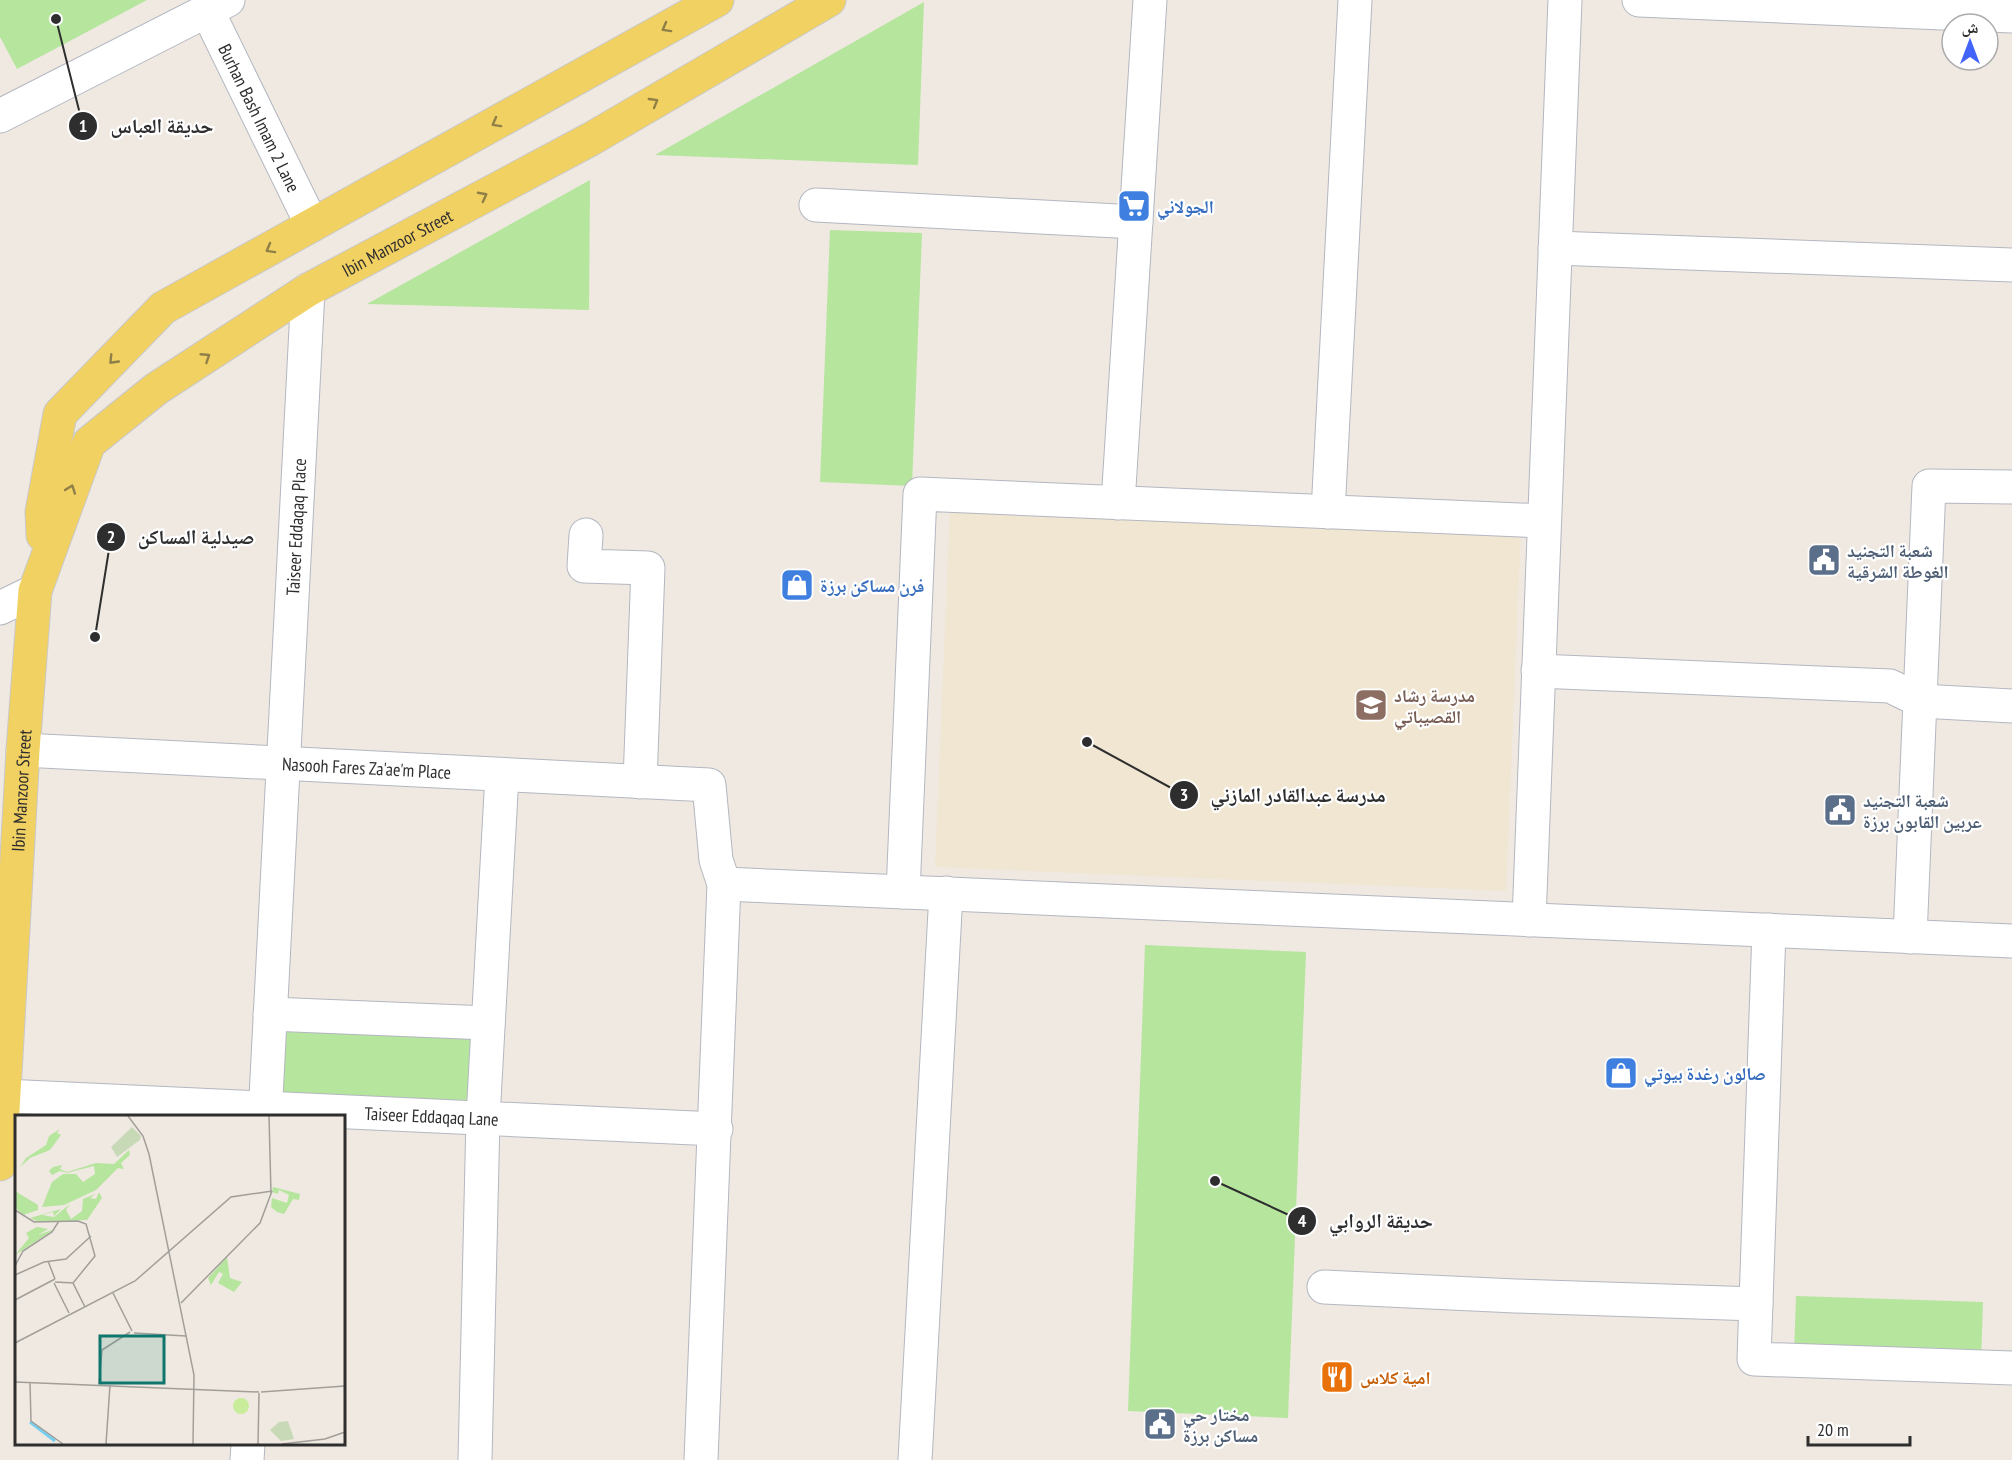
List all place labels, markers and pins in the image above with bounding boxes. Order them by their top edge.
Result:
callout: حديقة العباس [68,107,225,145]
supermarket icon: الجولاني [1116,188,1152,224]
place label: الجولاني [1157,195,1214,221]
callout: صيدلية المساكن [96,518,266,556]
place label: شعبة التجنيد الغوطة الشرقية [1847,539,1949,583]
public building icon: شعبة التجنيد الغوطة الشرقية [1806,542,1842,578]
shop icon: فرن مساكن برزة [779,567,815,603]
place label: فرن مساكن برزة [820,574,925,597]
place label: مدرسة رشاد القصيباتي [1394,684,1475,731]
school or university icon: مدرسة رشاد القصيباتي [1353,687,1389,723]
callout: مدرسة عبدالقادر المازني [1169,776,1398,814]
place label: شعبة التجنيد عربين القابون برزة [1863,789,1982,833]
public building icon: شعبة التجنيد عربين القابون برزة [1822,792,1858,828]
shop icon: صالون رغدة بيوتي [1603,1055,1639,1091]
place label: صالون رغدة بيوتي [1644,1062,1766,1088]
callout: حديقة الروابي [1287,1202,1445,1240]
restaurant icon: امية كلاس [1319,1359,1355,1395]
place label: امية كلاس [1360,1366,1431,1389]
place label: مختار حي مساكن برزة [1183,1403,1258,1447]
public building icon: مختار حي مساكن برزة [1142,1406,1178,1442]

